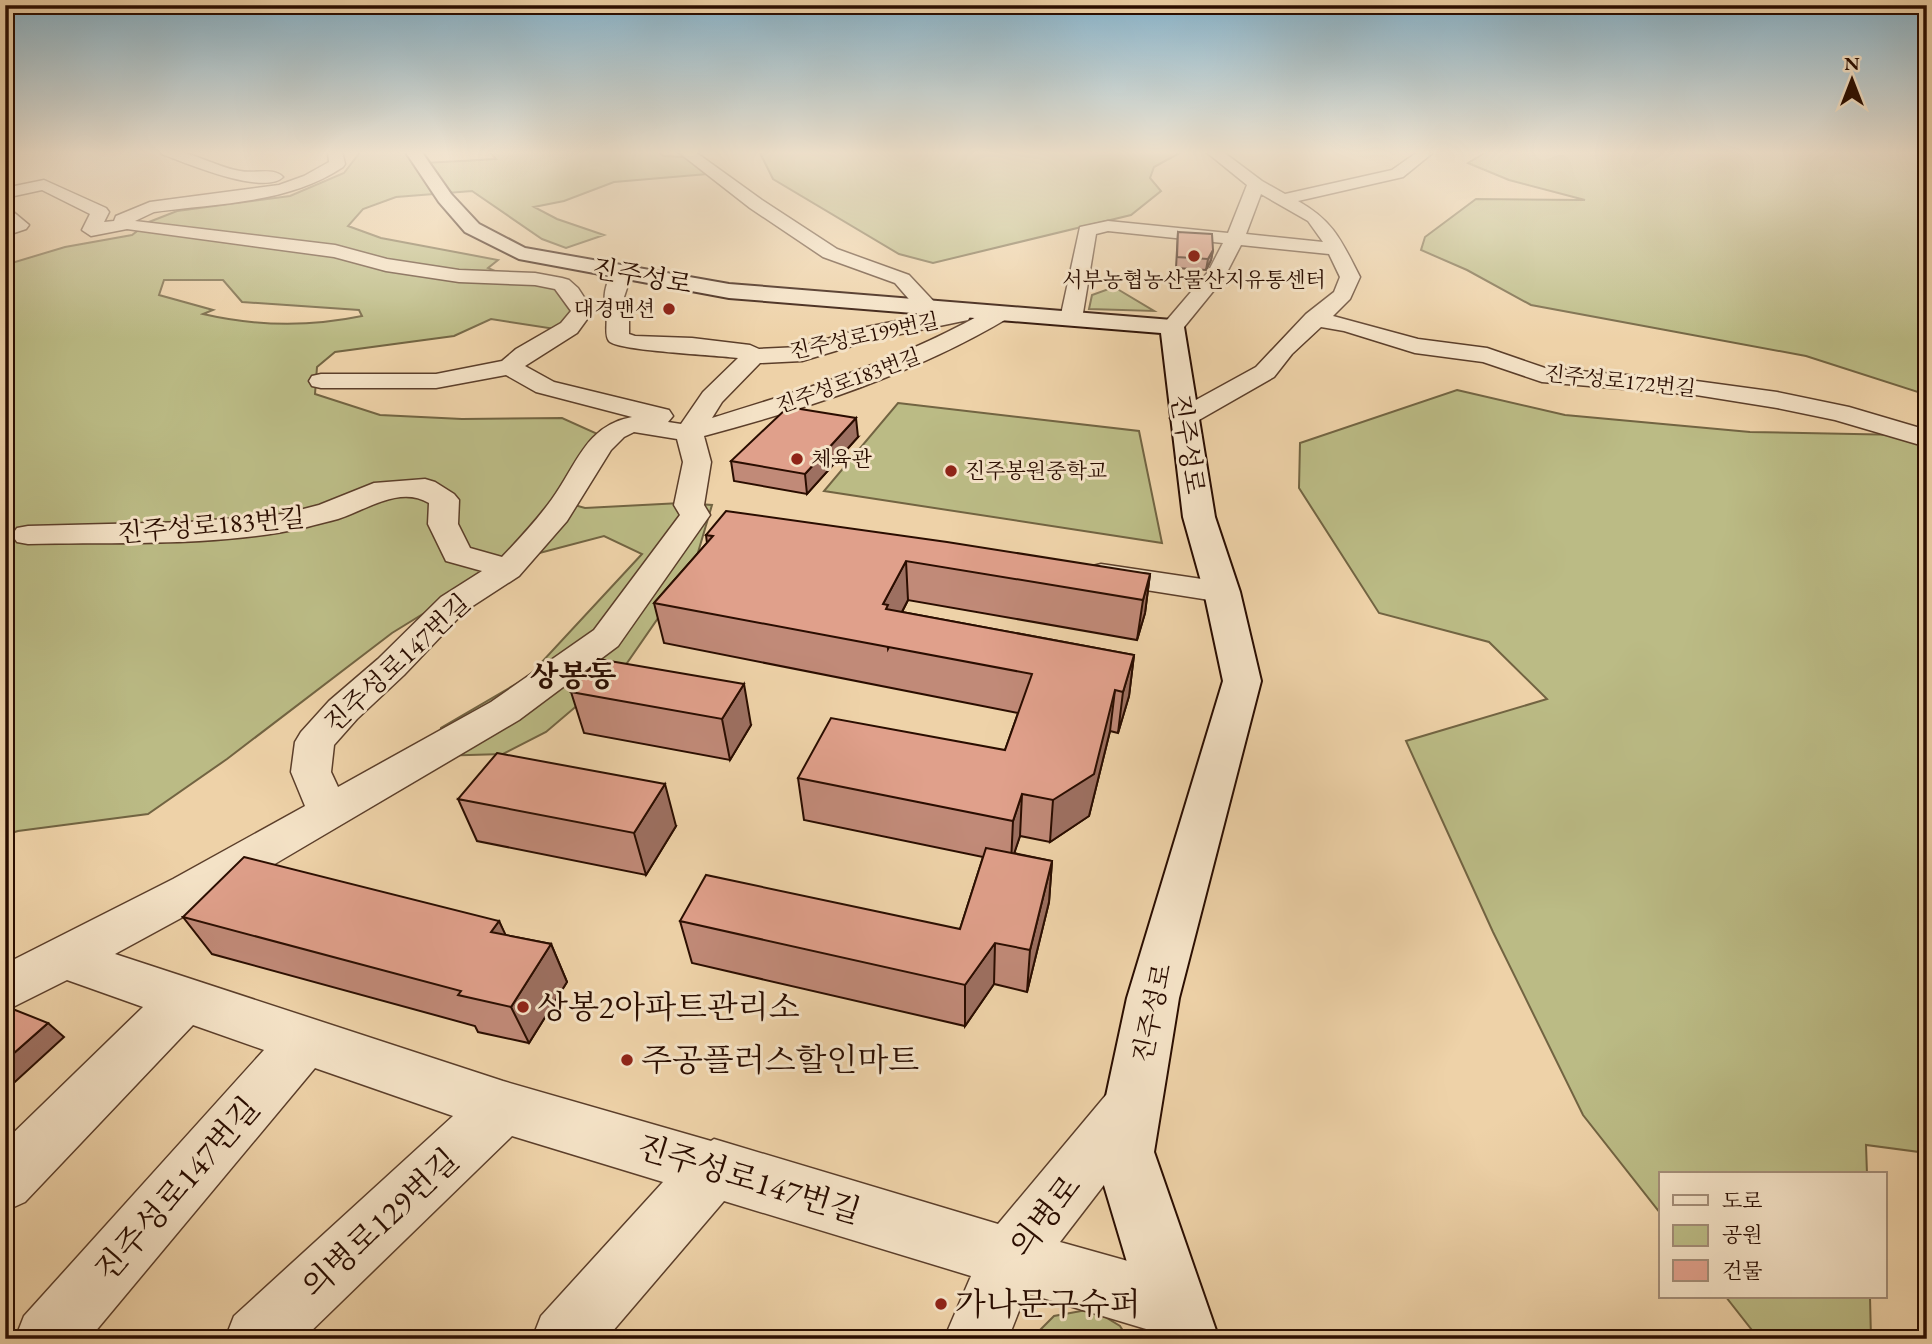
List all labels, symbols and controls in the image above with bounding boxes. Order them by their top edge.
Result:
north arrow [1816,46,1886,116]
text: N [1844,51,1860,76]
marker: 서부농협농산물산지유통센터 [1186,248,1202,264]
street label: 진주성로 [590,251,694,301]
place label: 서부농협농산물산지유통센터 [1062,266,1326,293]
place label: 대경맨션 [574,295,655,322]
marker: 대경맨션 [661,301,677,317]
street label: 진주성로199번길 [787,307,941,365]
street label: 진주성로183번길 [772,342,924,419]
street label: 진주성로172번길 [1543,359,1697,402]
street label: 진주성로 [1163,392,1213,496]
place label: 체육관 [811,445,873,472]
marker: 체육관 [789,451,805,467]
place label: 진주봉원중학교 [965,457,1107,484]
marker: 진주봉원중학교 [943,463,959,479]
street label: 진주성로183번길 [116,500,306,550]
street label: 진주성로147번길 [317,586,477,740]
district label: 상봉동 [530,656,616,695]
street label: 진주성로 [1125,960,1179,1066]
place label: 상봉2아파트관리소 [537,986,800,1028]
marker: 상봉2아파트관리소 [515,999,531,1015]
place label: 주공플러스할인마트 [641,1039,919,1081]
marker: 주공플러스할인마트 [619,1052,635,1068]
street label: 진주성로147번길 [85,1088,269,1290]
street label: 진주성로147번길 [632,1125,866,1233]
street label: 의병로129번길 [292,1139,468,1307]
street label: 의병로 [1000,1166,1090,1265]
legend [1659,1172,1886,1298]
text: 도로 [1722,1187,1763,1214]
text: 공원 [1722,1221,1763,1248]
text: 건물 [1722,1257,1763,1284]
place label: 가나문구슈퍼 [955,1283,1140,1325]
marker: 가나문구슈퍼 [933,1296,949,1312]

